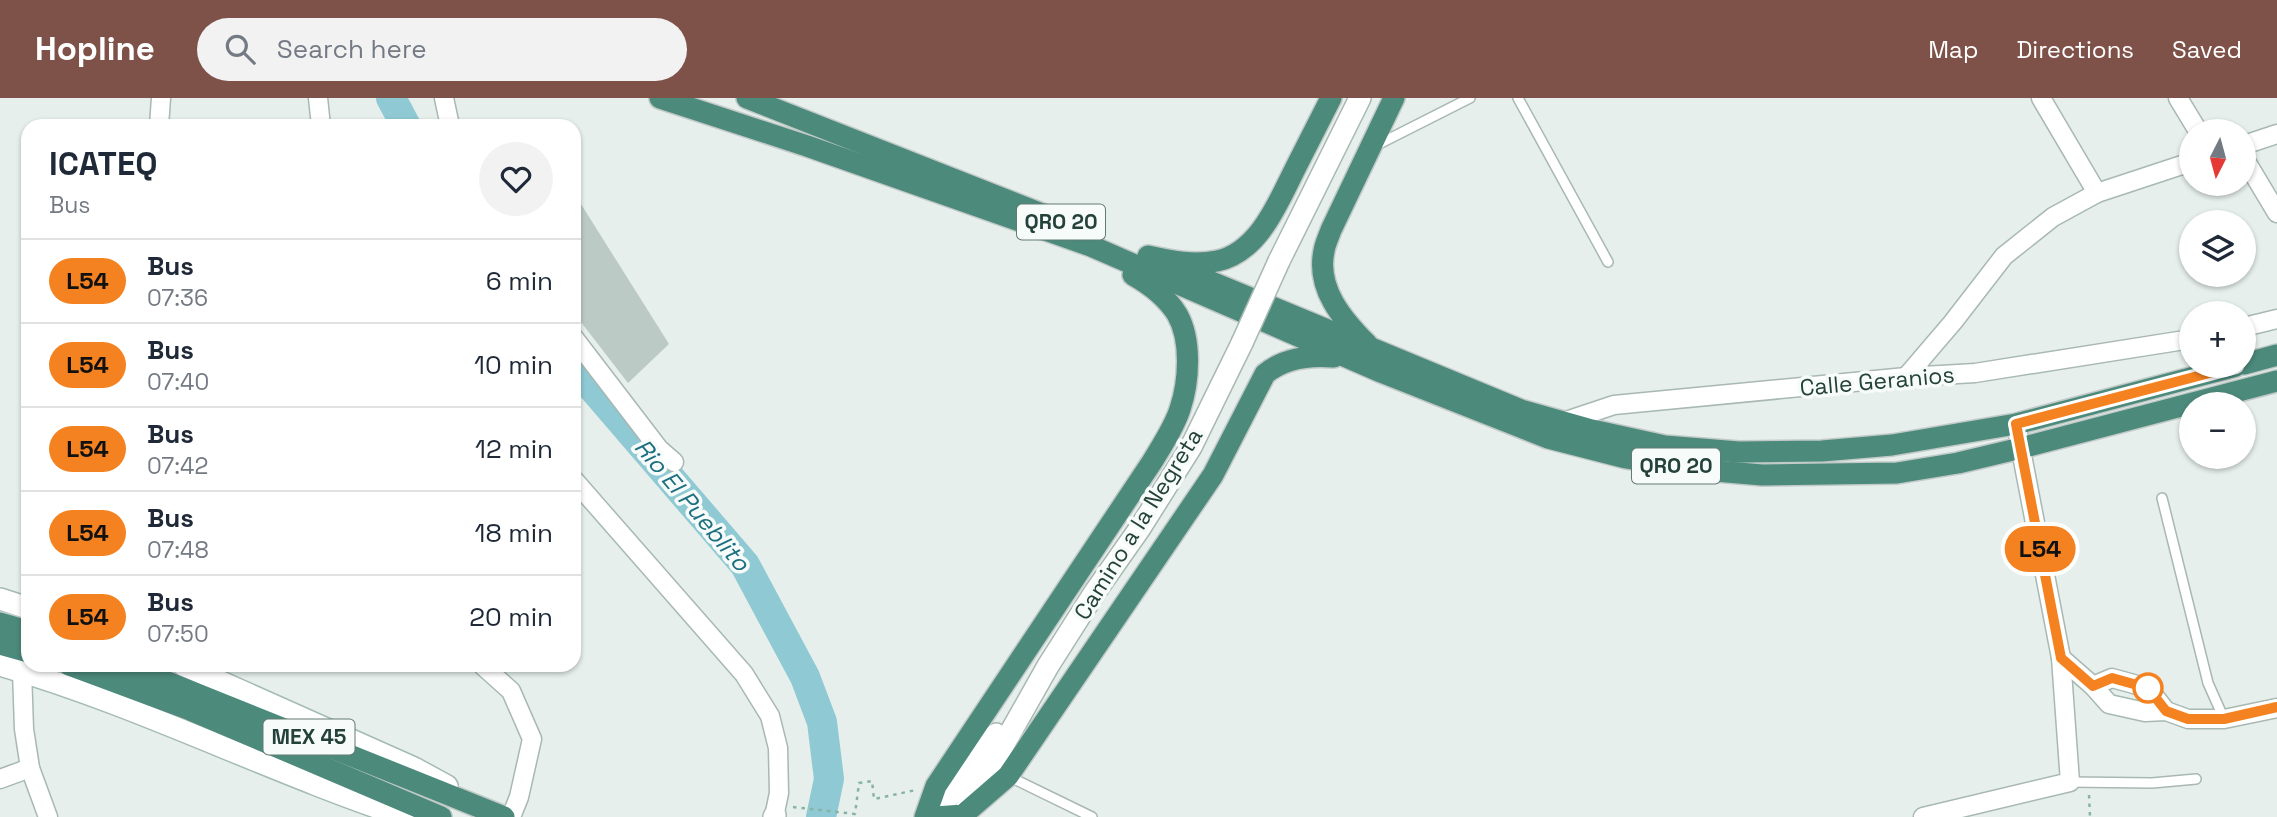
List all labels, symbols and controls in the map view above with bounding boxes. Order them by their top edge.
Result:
search box [197,18,687,81]
text: Hopline [35,28,155,70]
icon: search [221,30,259,68]
text: Search here [277,32,427,66]
text: Map [1928,34,1978,65]
text: Directions [2016,34,2134,65]
text: Saved [2172,34,2242,65]
north arrow [2179,119,2256,196]
map controls [2179,119,2256,469]
button: heart [479,142,553,216]
text: ICATEQ [49,143,158,185]
text: Bus [49,190,90,220]
road number: QRO 20 [1017,204,1105,240]
button: layers [2179,210,2256,287]
text: Bus [147,249,194,283]
text: 6 min [486,264,553,298]
text: L54 [66,265,109,296]
text: 07:36 [147,283,208,313]
button: + [2179,301,2256,378]
text: Bus [147,333,194,367]
text: 10 min [474,348,553,382]
text: L54 [66,349,109,380]
street label: Calle Geranios [1798,359,1956,403]
text: 07:40 [147,367,209,397]
button: − [2179,392,2256,469]
text: Bus [147,417,194,451]
street label: Camino a la Negreta [1067,423,1209,625]
text: 12 min [475,432,553,466]
water label: Rio El Pueblito [628,432,758,578]
text: L54 [66,433,109,464]
road number: QRO 20 [1632,448,1720,484]
text: 07:42 [147,451,208,481]
text: Bus [147,501,194,535]
text: 18 min [475,516,553,550]
text: L54 [66,517,109,548]
line badge: L54 [2000,526,2080,572]
text: L54 [2019,533,2061,564]
text: 07:48 [147,535,209,565]
text: Bus [147,585,194,619]
text: 20 min [469,600,553,634]
text: L54 [66,601,109,632]
text: 07:50 [147,619,209,649]
unlabelled marker [2133,673,2163,703]
road number: MEX 45 [264,720,354,754]

